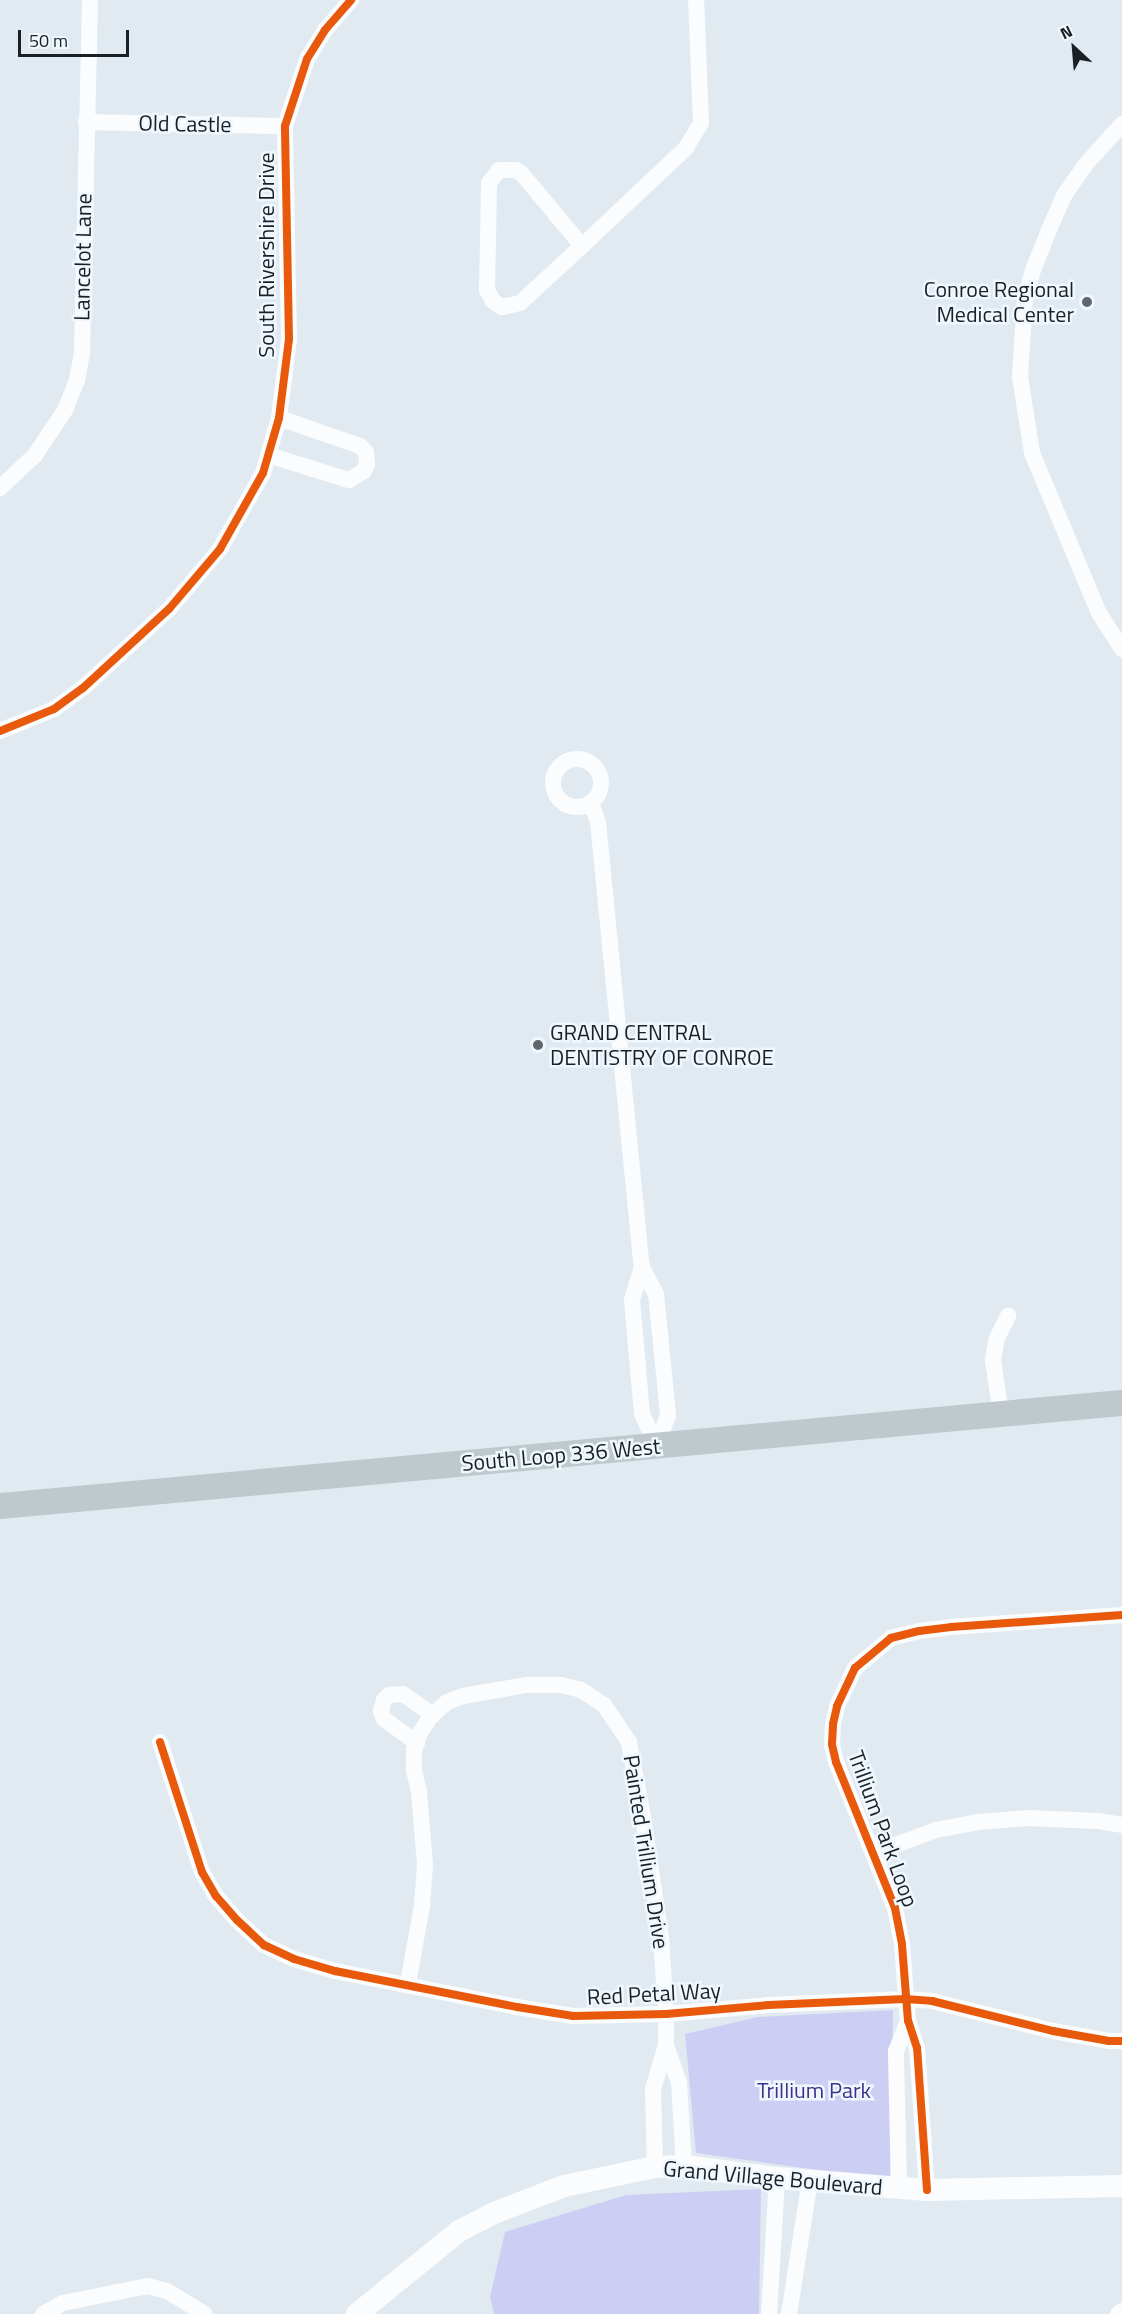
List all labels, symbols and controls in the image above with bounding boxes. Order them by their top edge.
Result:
scale bar [21,18,132,56]
north arrow [1044,18,1104,78]
text: N [1056,19,1076,45]
text: 50 m [29,27,68,54]
street label: Old Castle [138,110,232,138]
street label: South Rivershire Drive [254,152,280,358]
street label: Lancelot Lane [69,193,97,321]
place label: Conroe Regional Medical Center [924,276,1074,328]
marker: Conroe Regional Medical Center [1078,293,1096,311]
place label: GRAND CENTRAL DENTISTRY OF CONROE [550,1019,774,1070]
marker: GRAND CENTRAL DENTISTRY OF CONROE [531,1038,545,1052]
street label: South Loop 336 West [460,1433,662,1477]
street label: Trillium Park Loop [843,1747,923,1911]
street label: Painted Trillium Drive [618,1753,674,1951]
street label: Red Petal Way [586,1977,722,2011]
park label: Trillium Park [757,2078,871,2104]
street label: Grand Village Boulevard [662,2155,884,2201]

